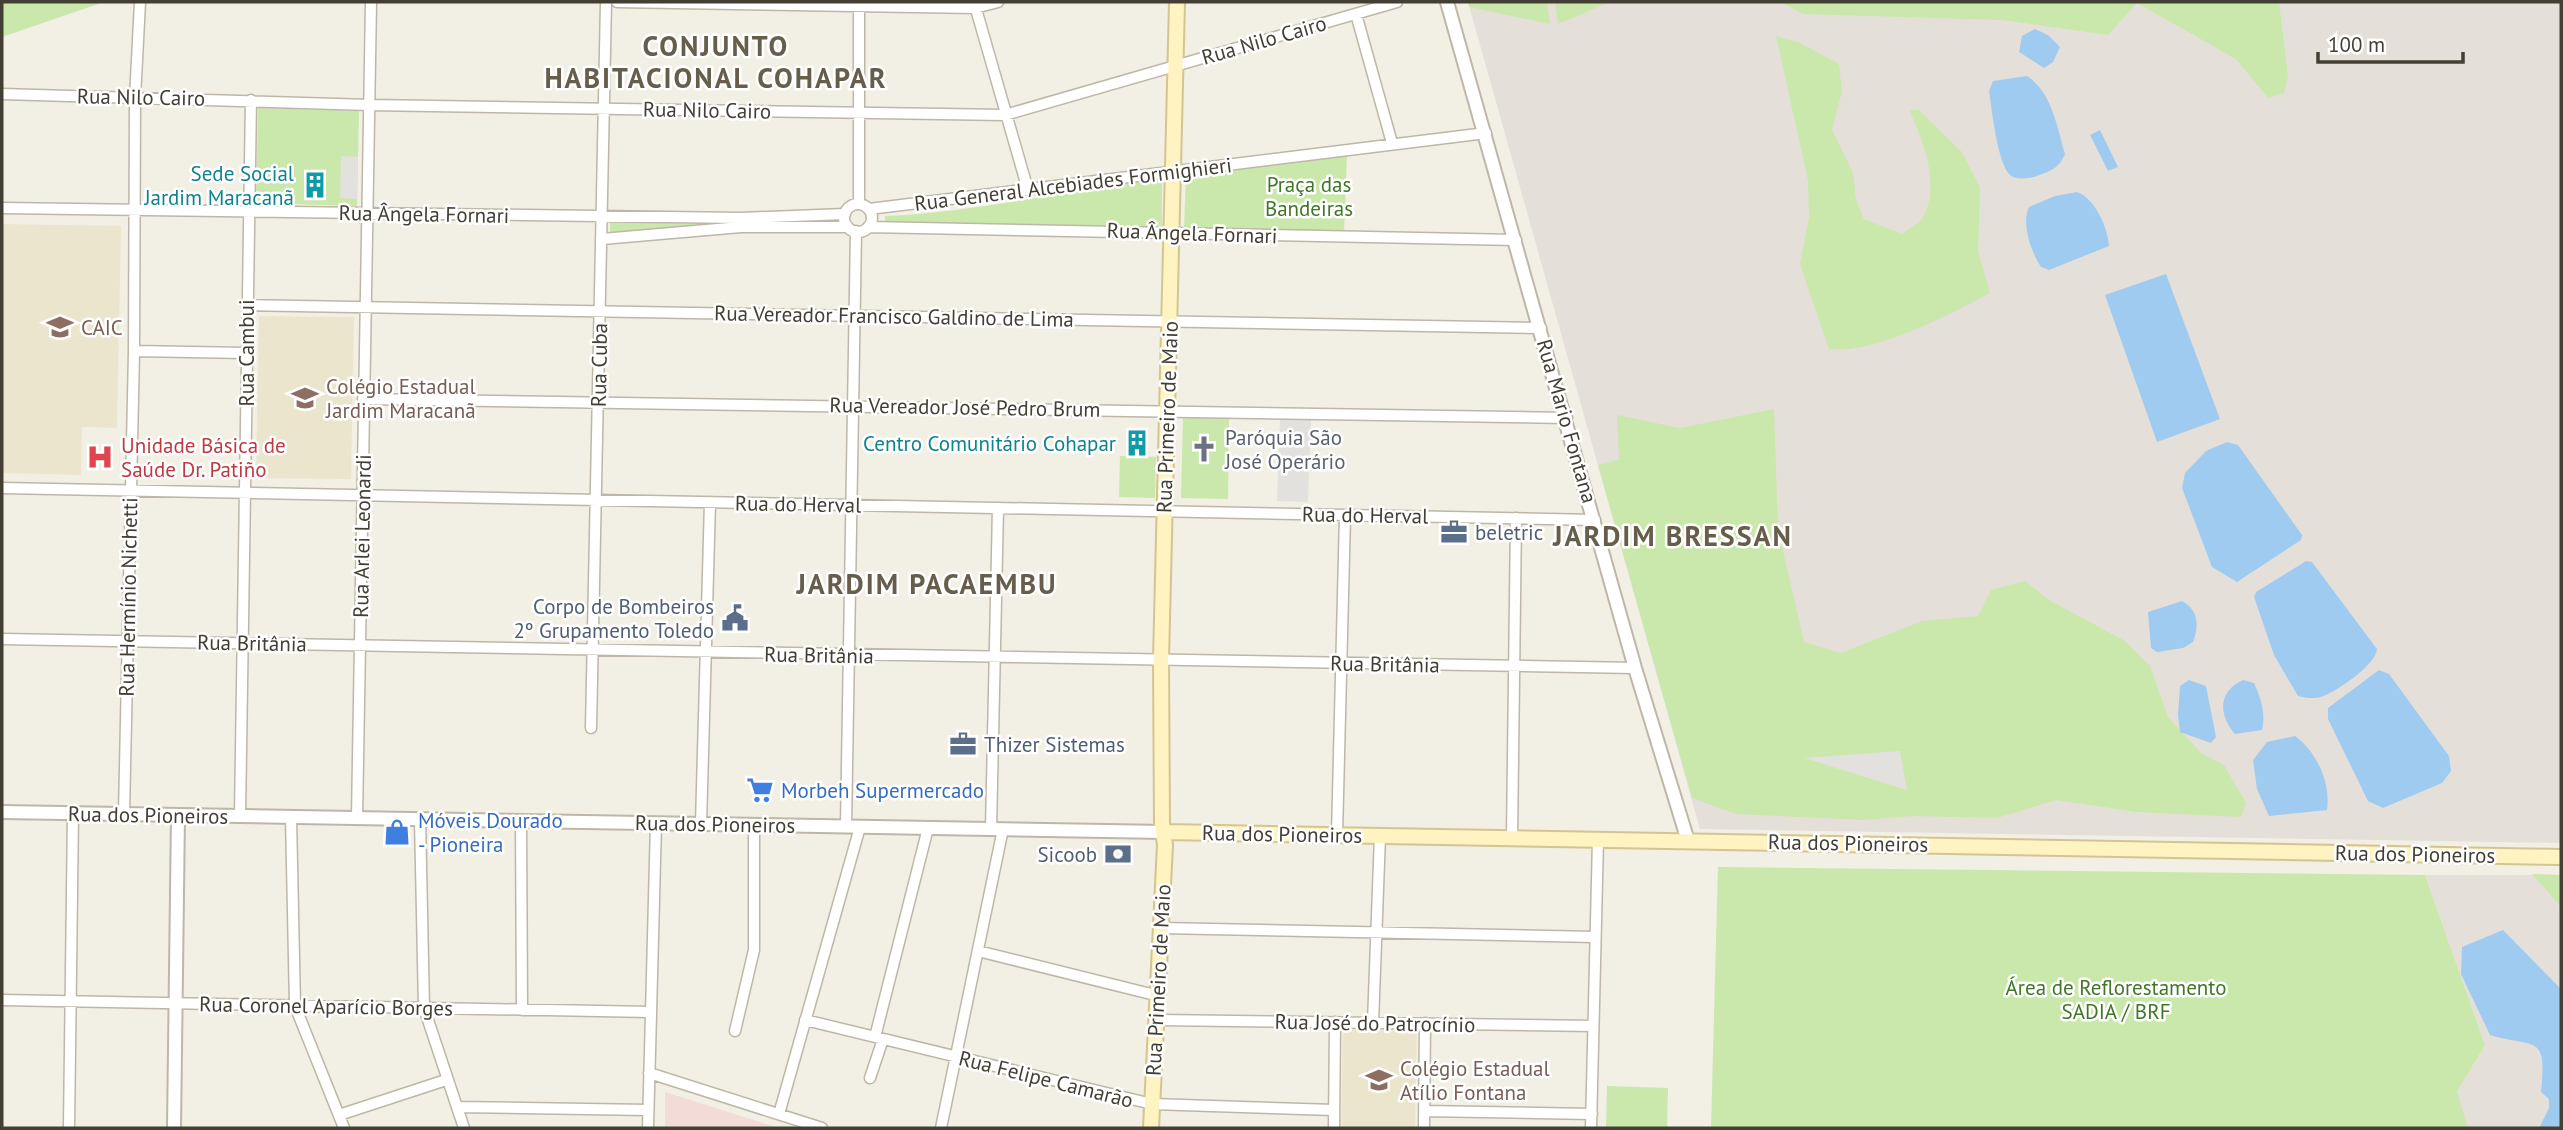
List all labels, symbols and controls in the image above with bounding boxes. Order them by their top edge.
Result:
street label: Rua Nilo Cairo [1199,9,1329,71]
scale bar [2318,21,2463,65]
district label: CONJUNTO HABITACIONAL COHAPAR [544,27,888,96]
text: 100 m [2328,31,2385,58]
street label: Rua Nilo Cairo [77,82,205,112]
street label: Rua Nilo Cairo [643,95,771,125]
street label: Rua General Alcebiades Formighieri [913,151,1233,217]
place label: Sede Social Jardim Maracanã [143,160,294,211]
building icon: Sede Social Jardim Maracanã [300,170,330,200]
park label: Praça das Bandeiras [1265,171,1353,222]
street label: Rua Ângela Fornari [338,199,510,229]
street label: Rua Ângela Fornari [1106,217,1278,249]
street label: Rua Cambui [233,299,260,407]
street label: Rua Vereador Francisco Galdino de Lima [714,299,1074,333]
school or university icon: CAIC [45,312,75,342]
place label: CAIC [81,314,123,341]
street label: Rua Primeiro de Maio [1150,320,1184,514]
street label: Rua Cuba [585,323,613,407]
street label: Rua Mario Fontana [1531,336,1603,506]
place label: Colégio Estadual Jardim Maracanã [325,373,476,424]
school or university icon: Colégio Estadual Jardim Maracanã [290,383,320,413]
street label: Rua Vereador José Pedro Brum [829,391,1101,423]
place label: Paróquia São José Operário [1224,424,1345,475]
building icon: Centro Comunitário Cohapar [1122,428,1152,458]
place label: Centro Comunitário Cohapar [863,430,1116,457]
place label: Unidade Básica de Saúde Dr. Patiño [121,432,286,483]
church icon: Paróquia São José Operário [1189,434,1219,464]
hospital icon: Unidade Básica de Saúde Dr. Patiño [85,442,115,472]
street label: Rua Arlei Leonardi [347,454,377,618]
street label: Rua do Herval [735,489,861,519]
street label: Rua Hermínio Nichetti [113,497,143,697]
street label: Rua do Herval [1302,500,1428,530]
office icon: beletric [1439,517,1469,547]
district label: JARDIM BRESSAN [1552,517,1793,554]
place label: beletric [1475,519,1543,546]
district label: JARDIM PACAEMBU [795,565,1058,602]
place label: Corpo de Bombeiros 2º Grupamento Toledo [514,593,714,644]
public building icon: Corpo de Bombeiros 2º Grupamento Toledo [720,603,750,633]
street label: Rua Britânia [197,629,307,657]
street label: Rua Britânia [764,641,874,669]
street label: Rua Britânia [1330,650,1440,678]
office icon: Thizer Sistemas [948,729,978,759]
place label: Thizer Sistemas [984,731,1125,758]
supermarket icon: Morbeh Supermercado [745,775,775,805]
place label: Morbeh Supermercado [781,777,984,804]
street label: Rua dos Pioneiros [68,800,228,830]
place label: Móveis Dourado - Pioneira [418,807,563,858]
street label: Rua dos Pioneiros [635,809,795,839]
shop icon: Móveis Dourado - Pioneira [382,817,412,847]
street label: Rua dos Pioneiros [1202,819,1362,849]
street label: Rua dos Pioneiros [1768,828,1928,858]
bank icon: Sicoob [1103,839,1133,869]
street label: Rua dos Pioneiros [2335,839,2495,869]
place label: Sicoob [1037,841,1097,868]
street label: Rua Primeiro de Maio [1139,883,1177,1077]
park label: Área de Reflorestamento SADIA / BRF [2006,974,2226,1025]
street label: Rua Coronel Aparício Borges [199,990,453,1022]
street label: Rua José do Patrocínio [1274,1008,1476,1038]
street label: Rua Felipe Camarão [956,1044,1136,1114]
place label: Colégio Estadual Atílio Fontana [1400,1055,1550,1106]
school or university icon: Colégio Estadual Atílio Fontana [1364,1065,1394,1095]

